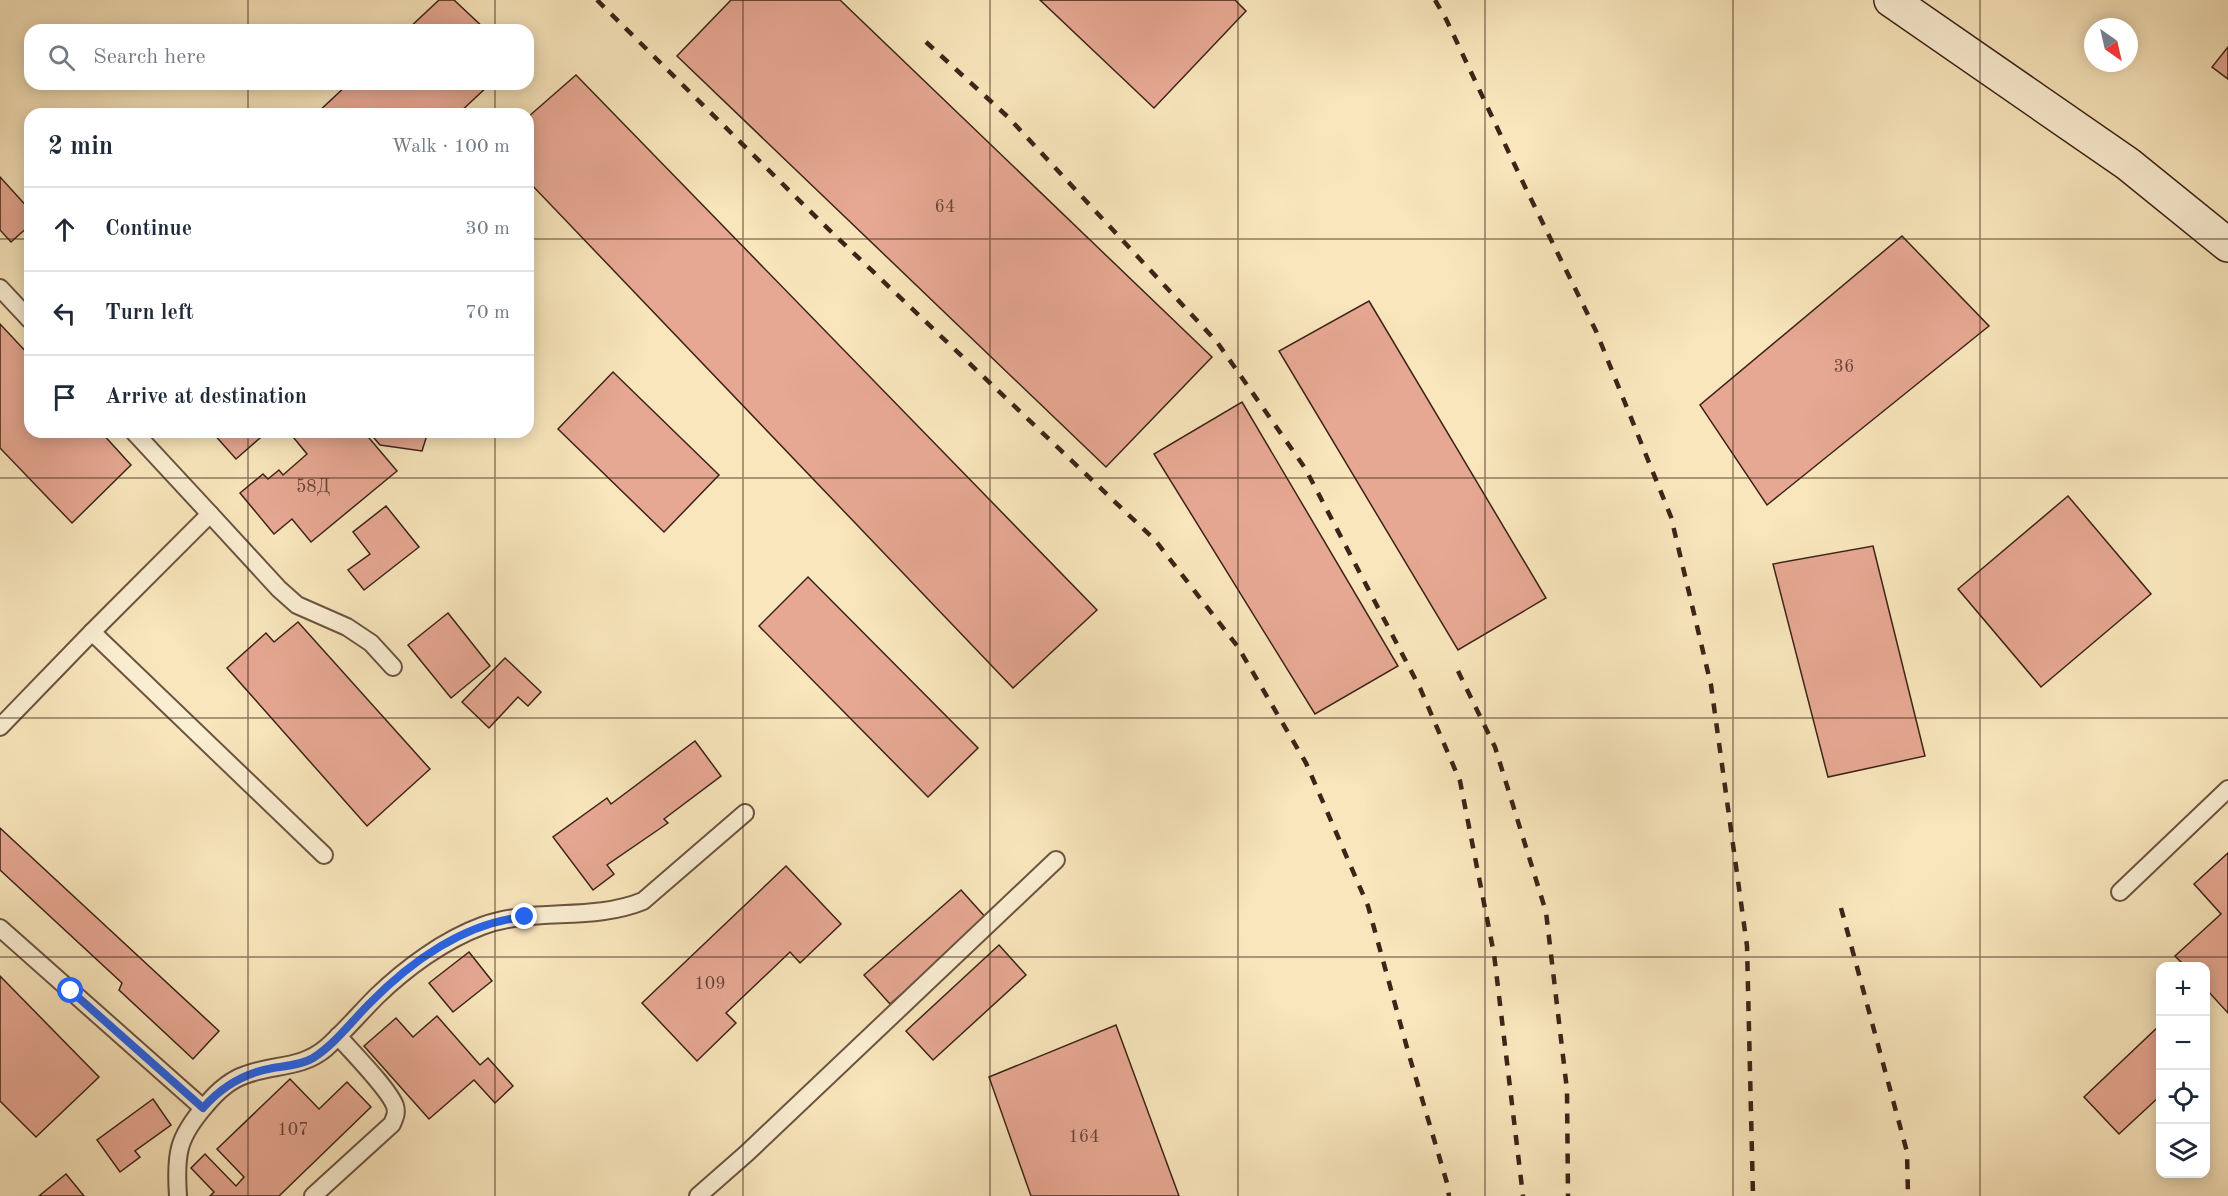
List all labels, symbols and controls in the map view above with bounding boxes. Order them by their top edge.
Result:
north arrow [2084,18,2138,72]
search box [24,24,534,90]
icon: search [45,41,78,74]
text: Search here [93,46,206,68]
text: 2 min [48,134,113,160]
text: Walk · 100 m [391,137,510,157]
house number: 64 [935,198,955,216]
icon: ahead [48,213,81,246]
text: Continue [105,218,192,240]
text: 30 m [465,219,510,239]
icon: left [48,297,81,330]
text: Turn left [105,302,194,324]
text: 70 m [465,303,510,323]
house number: 36 [1834,358,1854,376]
icon: arrive [48,381,81,414]
text: Arrive at destination [105,386,307,408]
house number: 58Д [296,478,330,496]
route end [511,903,537,929]
map controls [2156,962,2210,1178]
button: + [2156,962,2210,1016]
house number: 109 [694,975,726,993]
route start [57,977,83,1003]
button: − [2156,1016,2210,1070]
button: locate [2156,1070,2210,1124]
house number: 107 [277,1121,309,1139]
button: layers [2156,1124,2210,1178]
house number: 164 [1068,1128,1100,1146]

